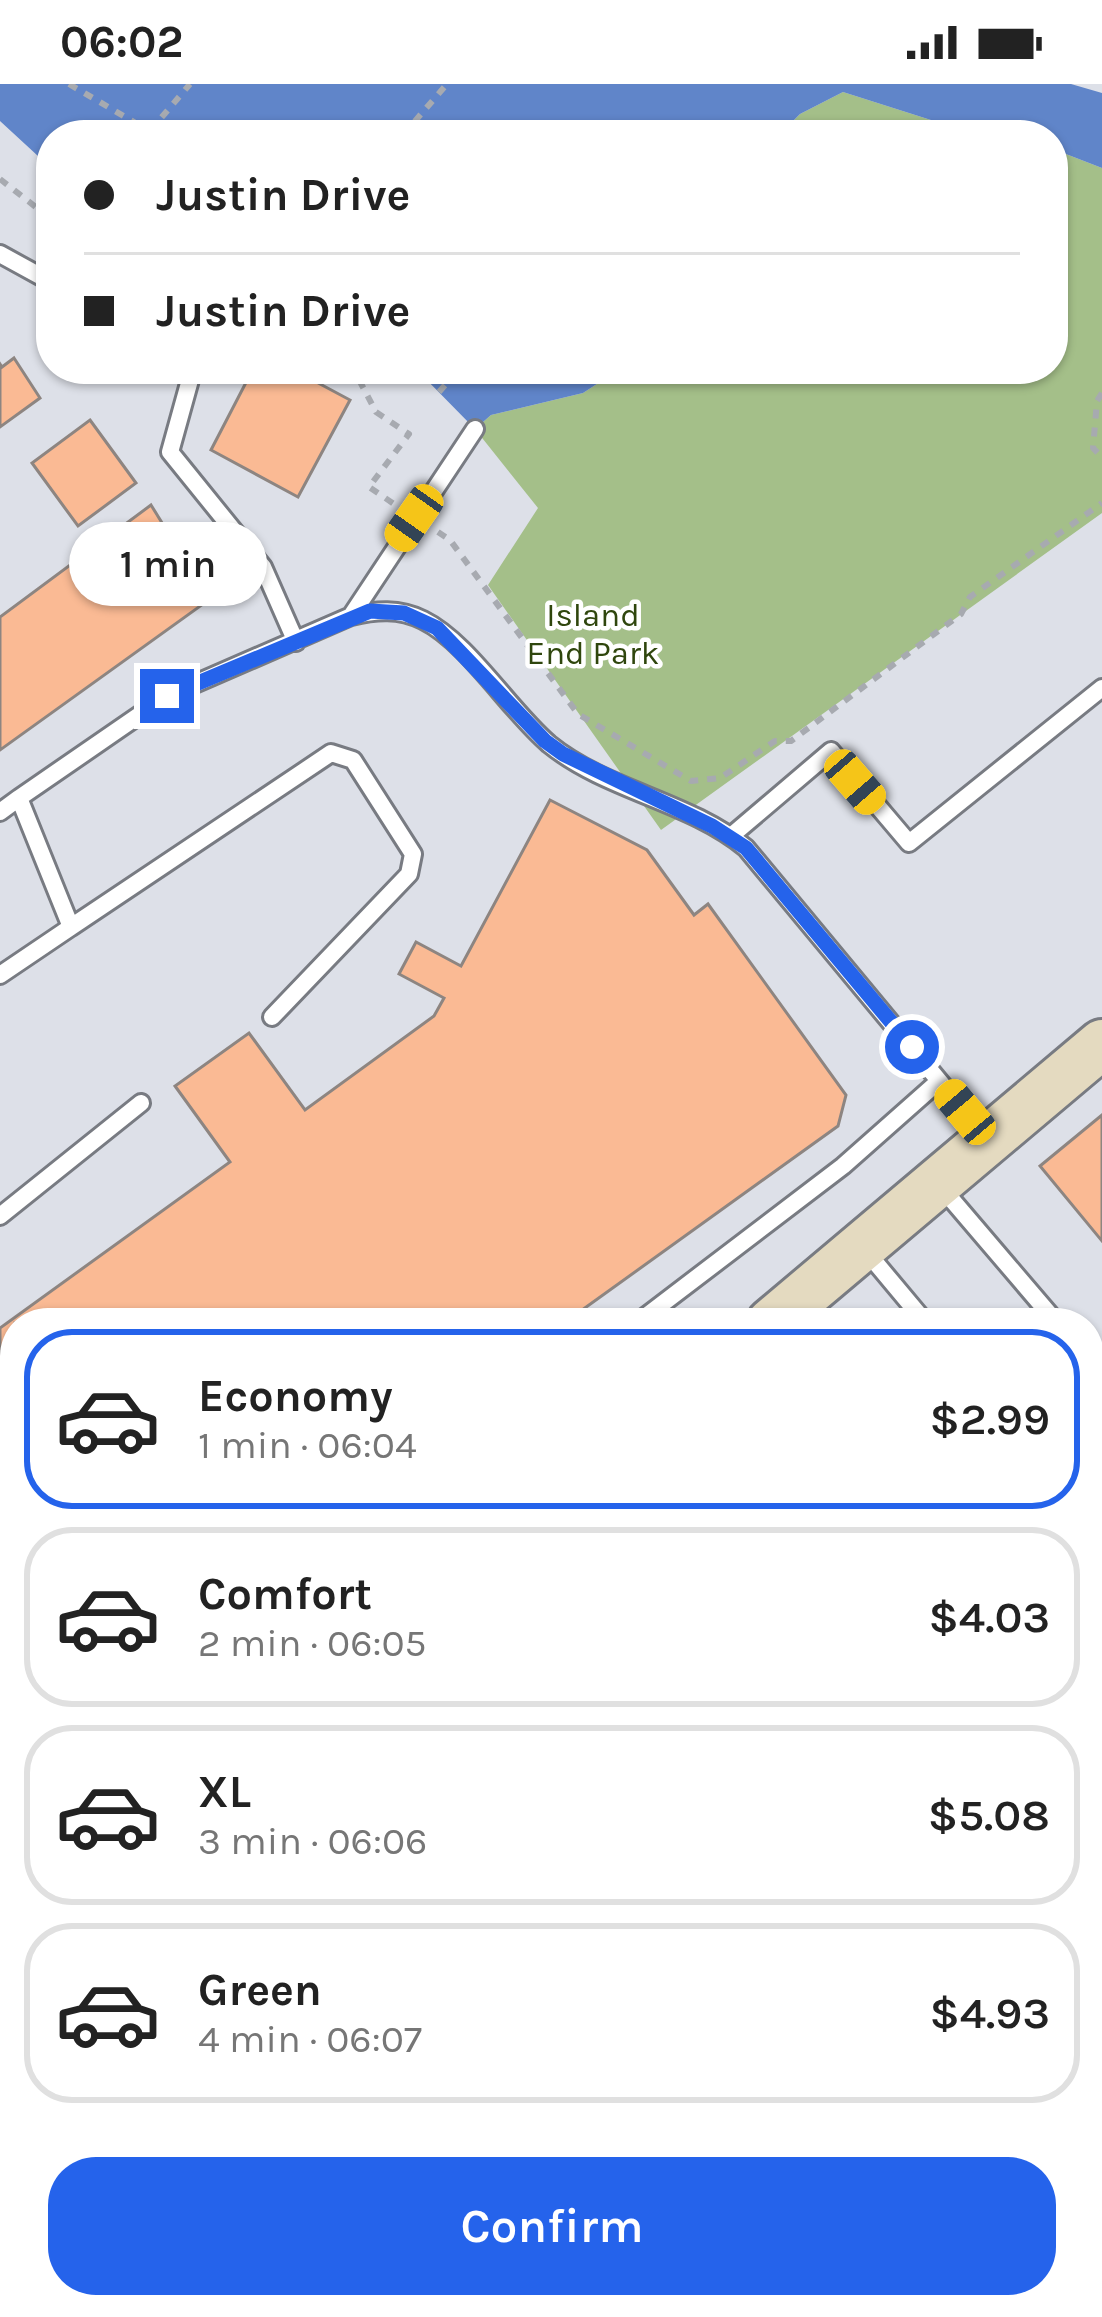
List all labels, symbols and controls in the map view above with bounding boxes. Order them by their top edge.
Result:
text: 06:02 [60,16,184,68]
text: Justin Drive [156,169,410,221]
text: Justin Drive [156,285,410,337]
car [379,478,449,558]
callout: 1 min [68,522,266,606]
text: 1 min [120,541,216,587]
park label: Island End Park [527,596,659,672]
route end [140,669,194,723]
car [818,743,892,821]
route start [885,1020,939,1074]
car [928,1073,1002,1151]
icon: car [54,1365,162,1473]
text: Economy [198,1370,393,1422]
text: $2.99 [929,1393,1050,1445]
text: 1 min · 06:04 [198,1422,417,1468]
icon: car [54,1563,162,1671]
text: Comfort [198,1568,372,1620]
text: $4.03 [929,1591,1050,1643]
text: 2 min · 06:05 [198,1620,427,1666]
icon: car [54,1761,162,1869]
text: XL [198,1766,251,1818]
text: $5.08 [928,1789,1050,1841]
text: 3 min · 06:06 [198,1818,427,1864]
icon: car [54,1959,162,2067]
text: Green [198,1964,322,2016]
text: $4.93 [929,1987,1050,2039]
text: 4 min · 06:07 [198,2016,422,2062]
button: Confirm [48,2157,1056,2295]

